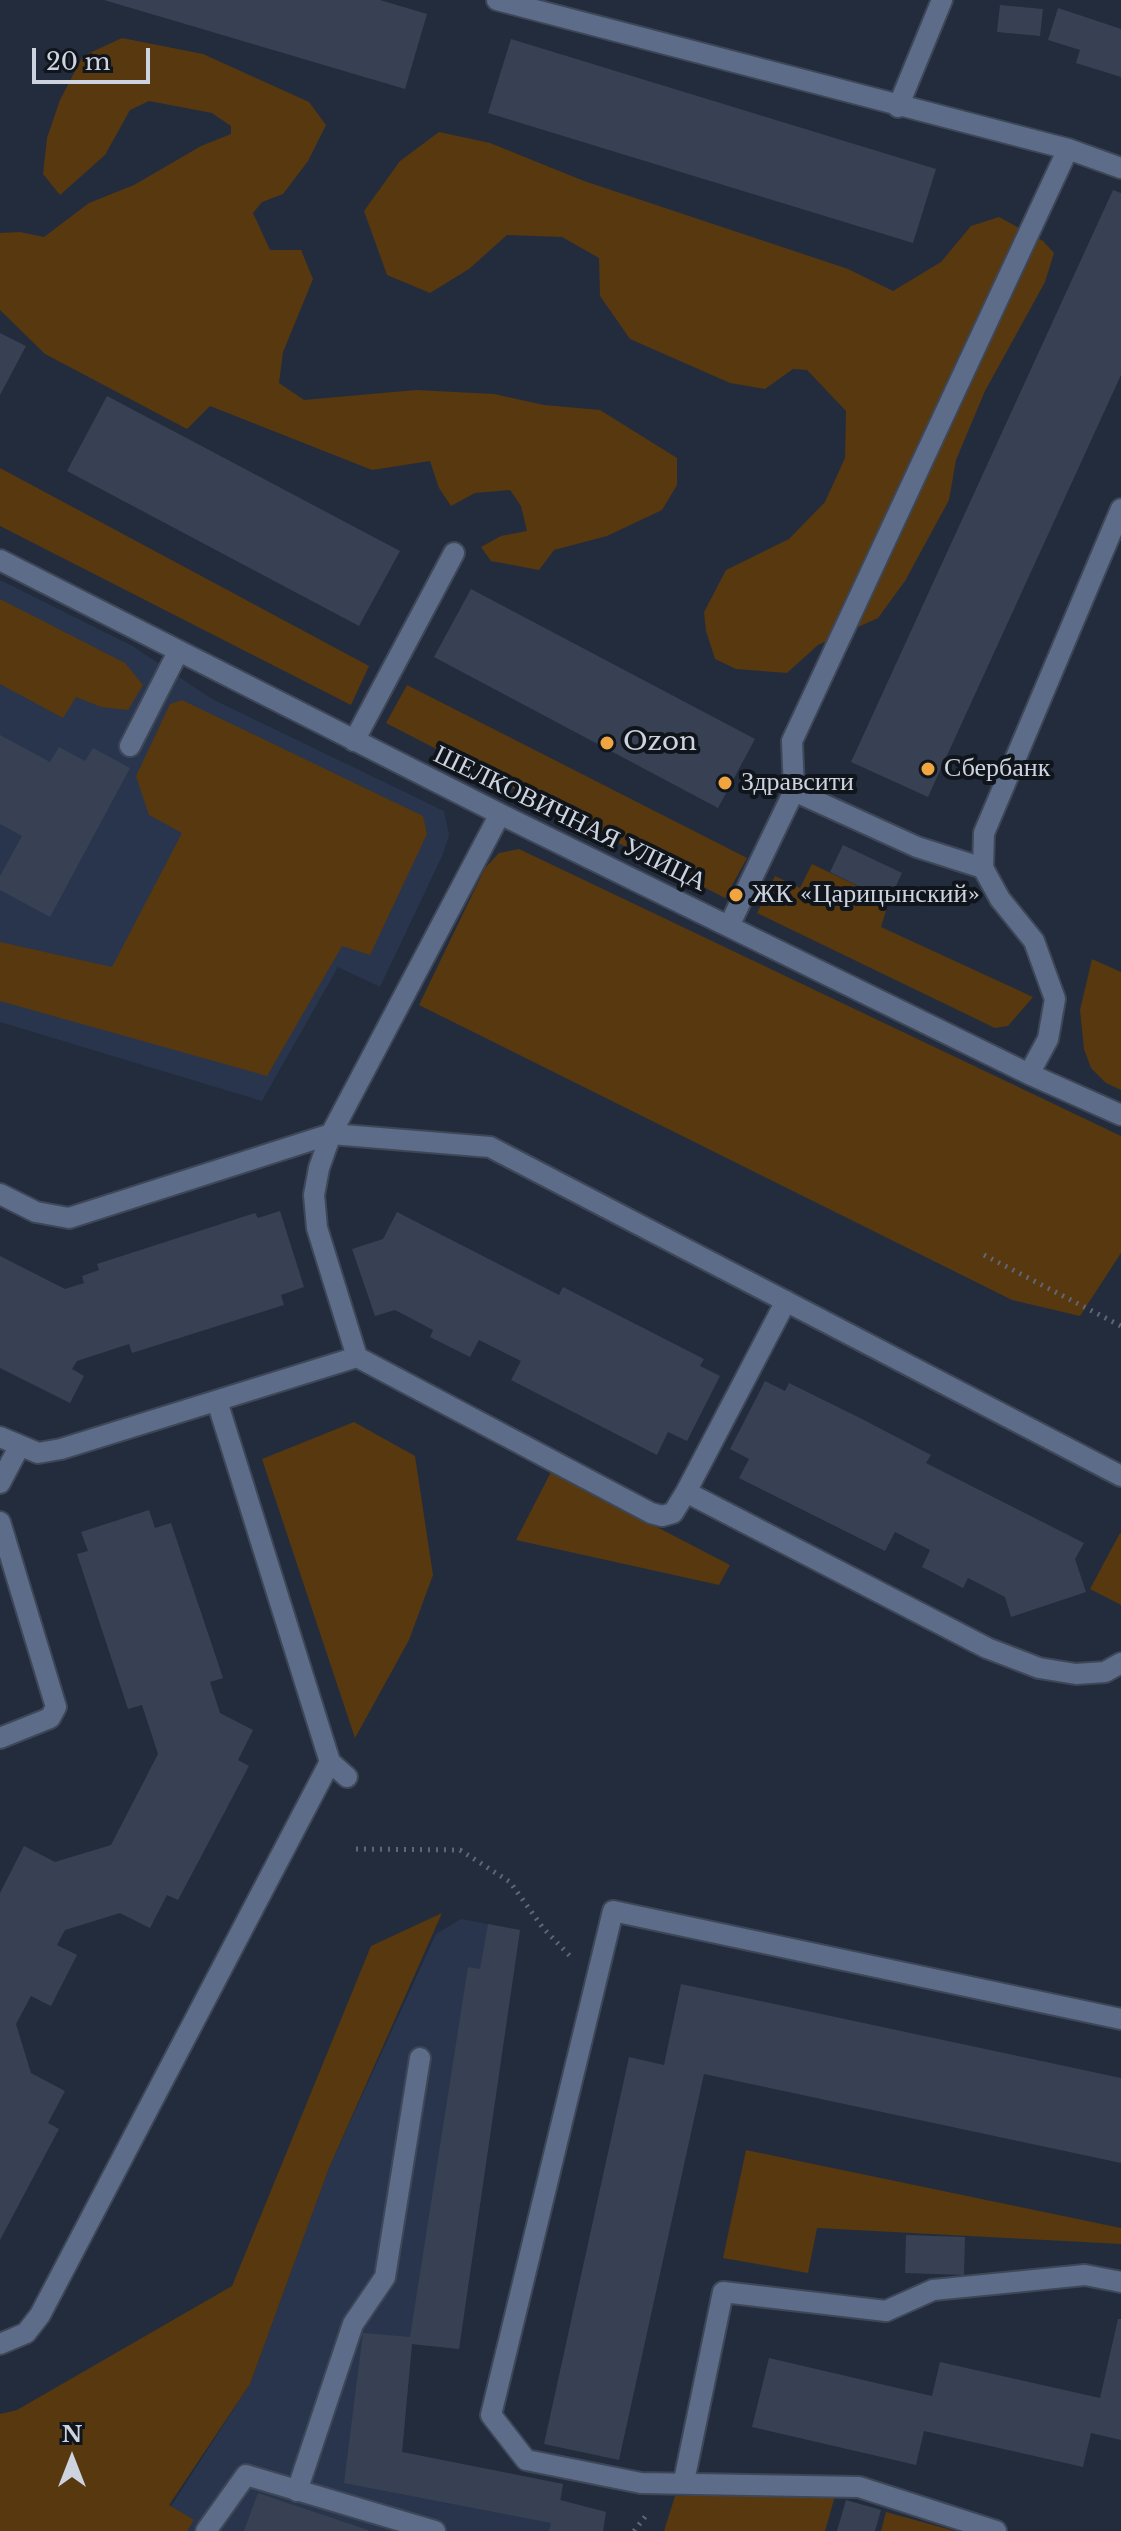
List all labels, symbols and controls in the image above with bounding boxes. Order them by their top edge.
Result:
scale bar [36,32,154,82]
text: 20 m [46,47,111,76]
place label: Ozon [623,727,697,759]
marker: Ozon [598,734,616,752]
street label: ШЕЛКОВИЧНАЯ УЛИЦА [428,739,712,899]
place label: Сбербанк [944,753,1050,785]
marker: Сбербанк [919,760,937,778]
place label: Здравсити [741,767,854,799]
marker: Здравсити [716,774,734,792]
place label: ЖК «Царицынский» [752,879,980,911]
marker: ЖК «Царицынский» [727,886,745,904]
north arrow [32,2419,112,2499]
text: N [62,2421,82,2448]

